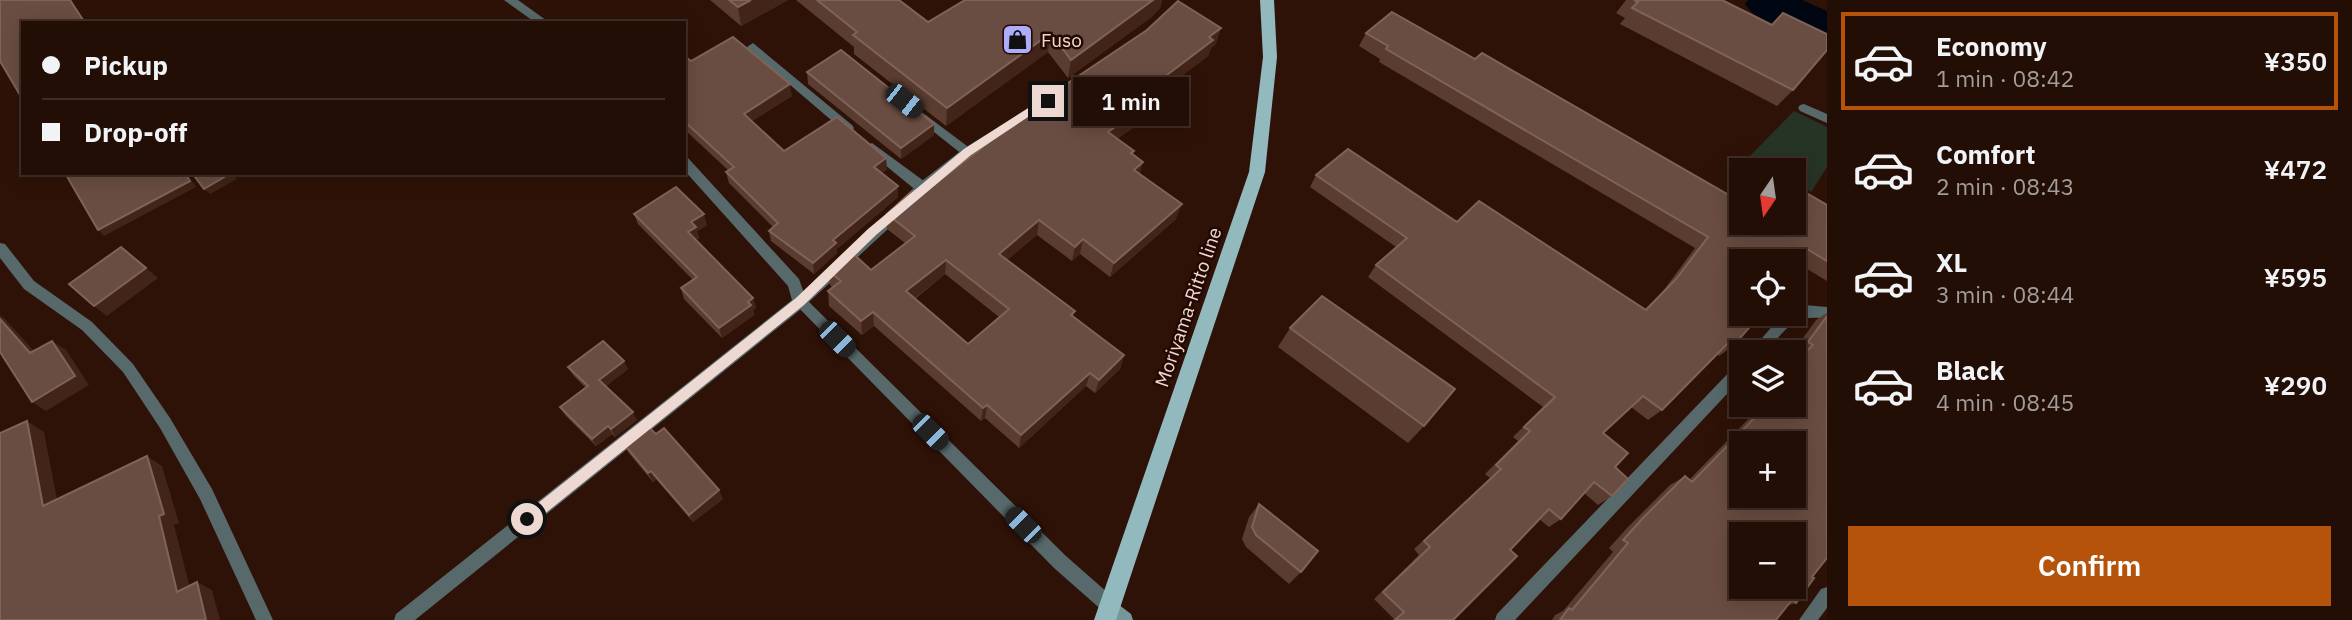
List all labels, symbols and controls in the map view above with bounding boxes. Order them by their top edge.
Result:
shop icon: Fuso [1001,23,1035,57]
place label: Fuso [1041,28,1082,52]
text: Economy [1936,29,2047,63]
icon: car [1852,30,1915,93]
text: ¥350 [2264,44,2327,78]
text: Pickup [84,48,168,82]
text: 1 min · 08:42 [1936,63,2074,93]
callout: 1 min [1072,76,1188,126]
car [881,80,928,122]
route end [1032,85,1064,117]
text: 1 min [1101,86,1161,116]
text: Drop-off [84,115,187,149]
text: Comfort [1936,137,2035,171]
icon: car [1852,138,1915,201]
text: ¥472 [2264,152,2327,186]
north arrow [1729,158,1806,234]
map controls [1729,158,1806,599]
text: 2 min · 08:43 [1936,171,2074,201]
street label: Moriyama-Ritto line [1149,224,1227,390]
text: XL [1936,245,1967,279]
icon: car [1852,246,1915,309]
button: locate [1729,249,1806,326]
text: ¥595 [2264,260,2327,294]
text: 3 min · 08:44 [1936,279,2074,309]
car [815,317,860,361]
button: layers [1729,340,1806,417]
text: Black [1936,353,2004,387]
icon: car [1852,354,1915,417]
text: ¥290 [2264,368,2327,402]
text: 4 min · 08:45 [1936,387,2074,417]
car [908,410,953,454]
button: + [1729,431,1806,508]
route start [511,503,543,535]
car [1001,503,1046,547]
button: − [1729,522,1806,599]
button: Confirm [1848,526,2331,606]

